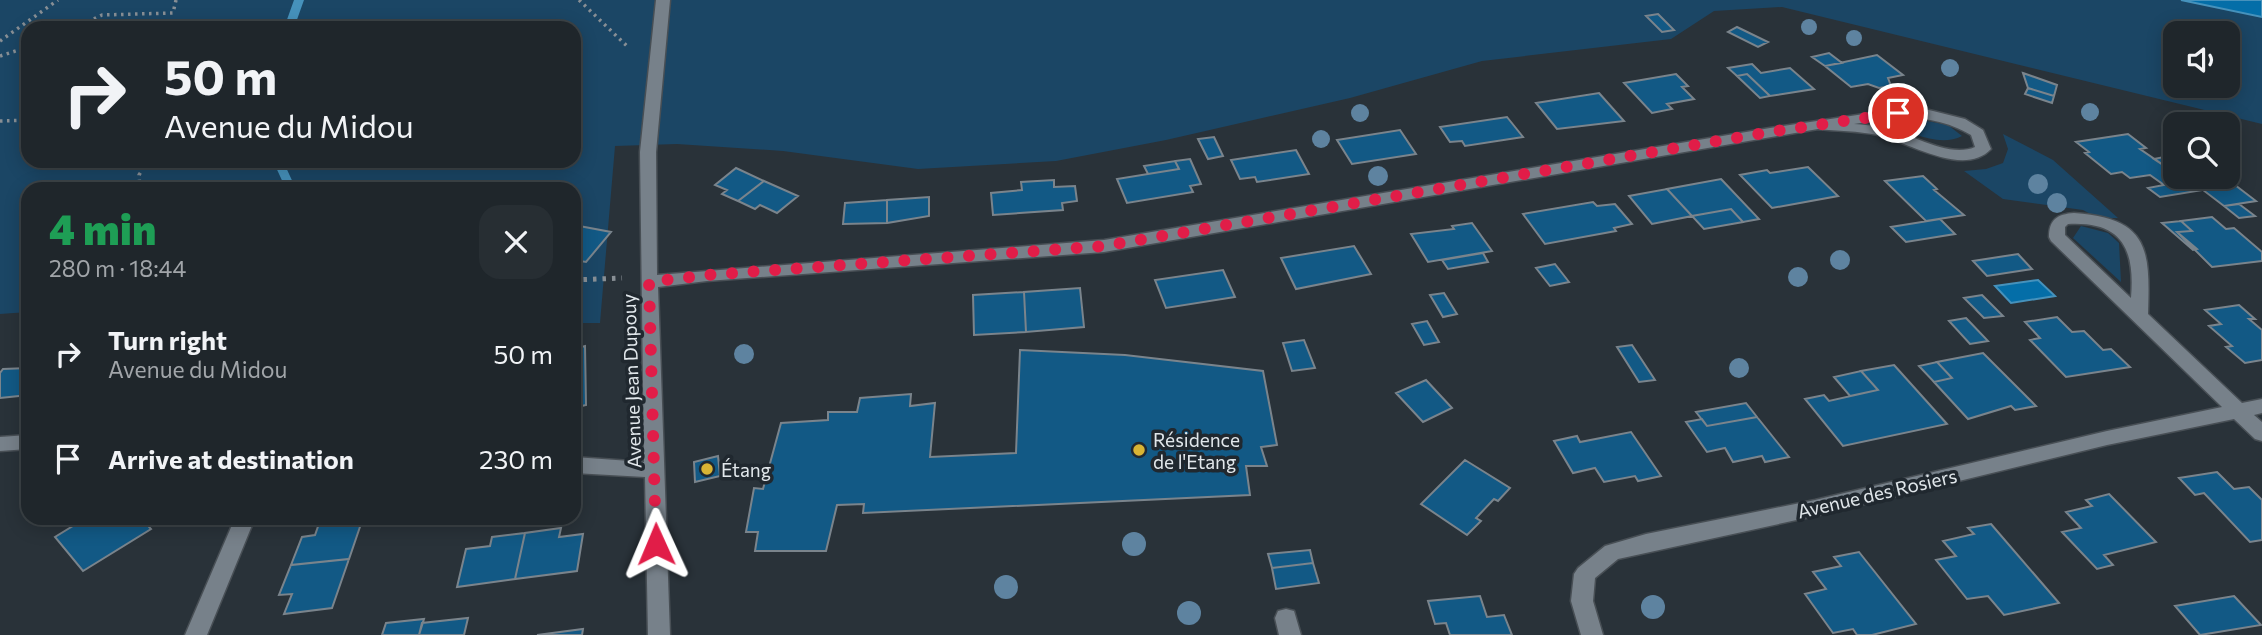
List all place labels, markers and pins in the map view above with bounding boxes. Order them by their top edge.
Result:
pin [1868,83,1928,143]
place label: Résidence de l'Etang [1153,428,1240,473]
marker: Résidence de l'Etang [1131,442,1147,458]
place label: Étang [721,458,771,481]
marker: Étang [699,461,715,477]

